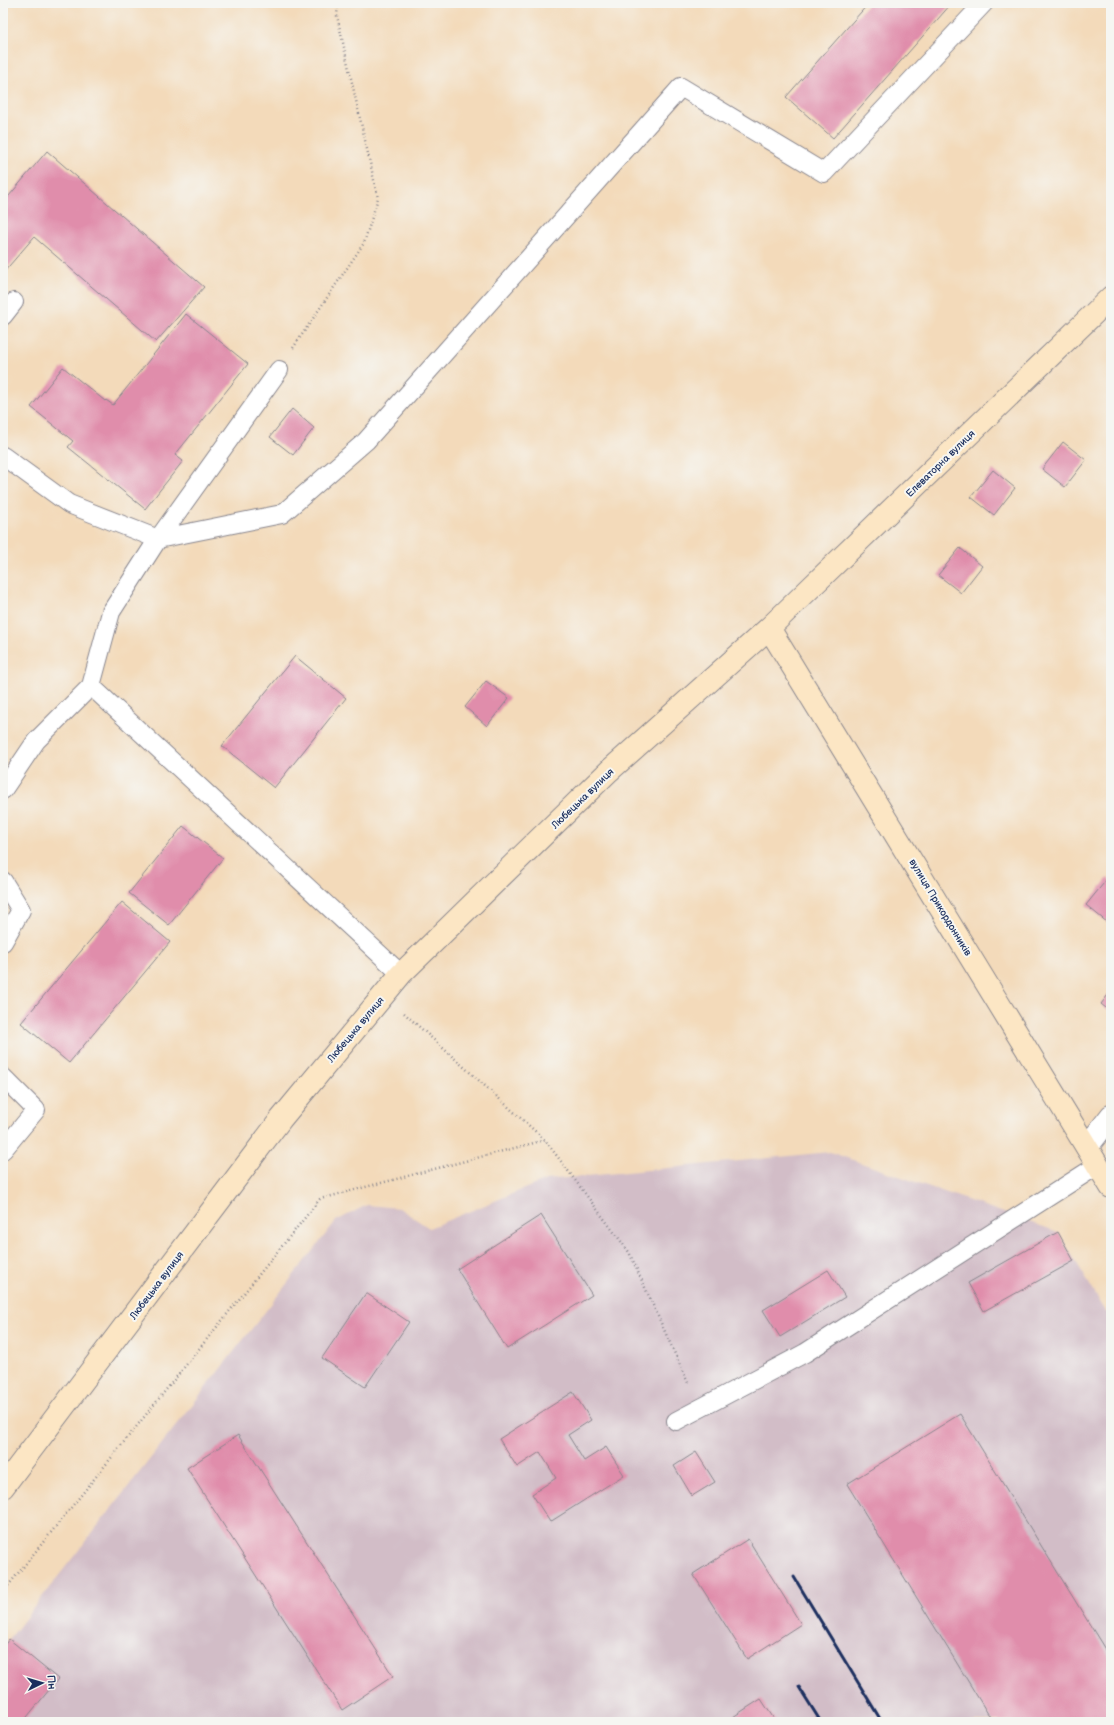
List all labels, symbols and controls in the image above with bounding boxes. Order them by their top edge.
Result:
street label: Елеваторна вулиця [904,427,978,500]
street label: Любецька вулиця [548,766,617,832]
street label: вулиця Прикордонників [906,857,974,959]
street label: Любецька вулиця [324,994,387,1066]
street label: Любецька вулиця [127,1249,187,1323]
north arrow [22,1663,62,1703]
text: Пн [44,1674,59,1690]

